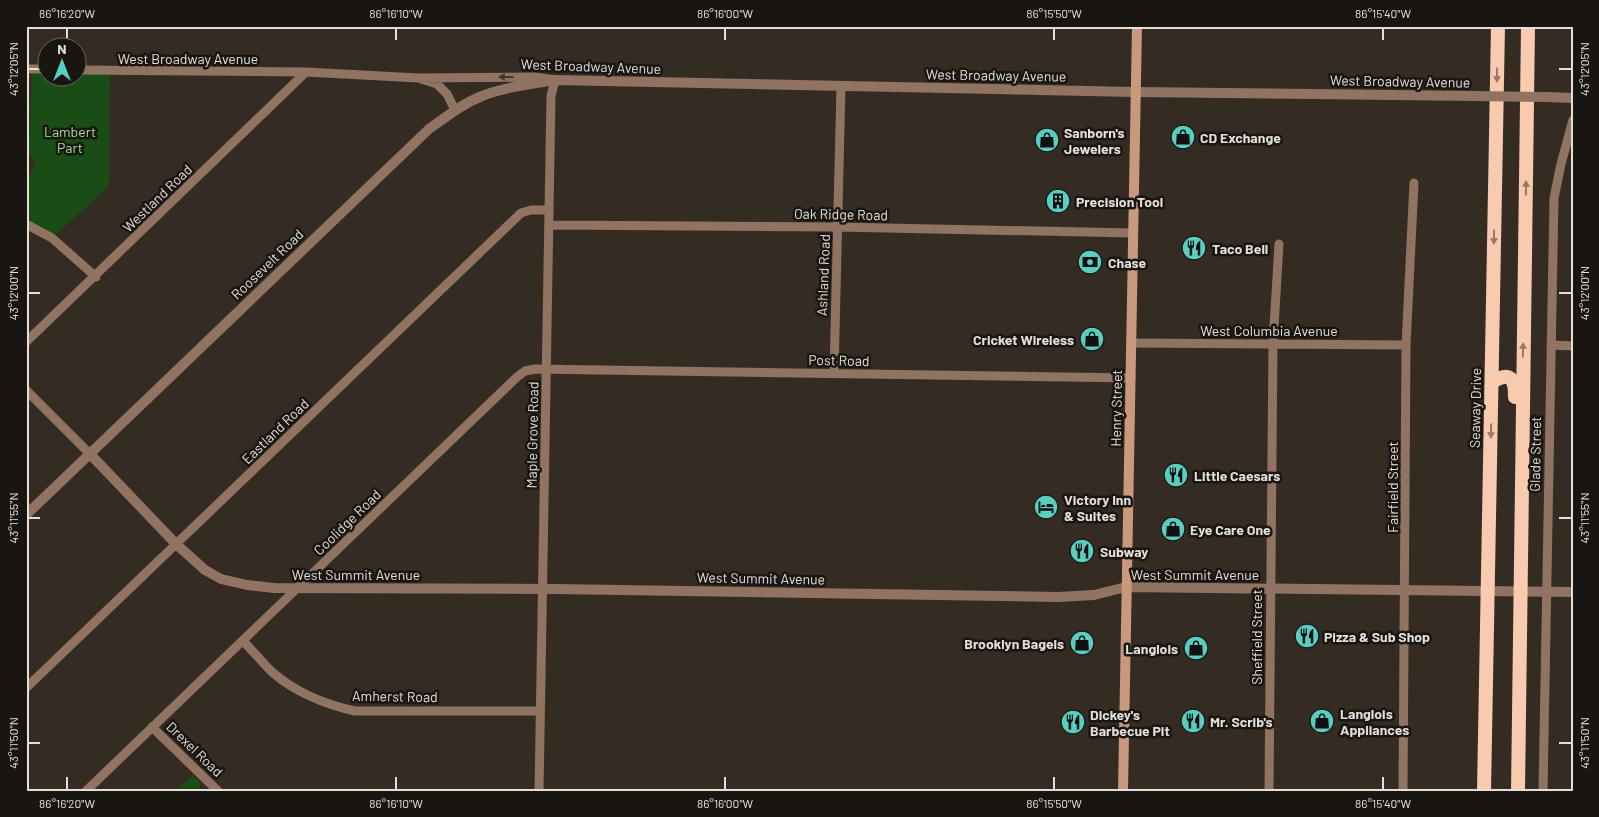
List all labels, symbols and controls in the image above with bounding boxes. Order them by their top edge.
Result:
text: 86°16'20"W [39,6,95,20]
text: 86°16'10"W [369,6,423,20]
text: 86°16'00"W [697,6,754,20]
text: 86°15'50"W [1026,6,1082,20]
text: 86°15'40"W [1355,6,1411,20]
north arrow [38,38,88,88]
text: N [57,40,67,57]
text: 43°12'05"N [6,42,20,96]
text: 43°12'05"N [1577,42,1591,96]
street label: West Broadway Avenue [118,50,258,67]
street label: West Broadway Avenue [520,55,662,77]
street label: West Broadway Avenue [926,65,1066,85]
one-way arrow [1493,67,1501,83]
street label: West Broadway Avenue [1330,71,1470,91]
one-way arrow [498,73,514,81]
park label: Lambert Part [44,123,96,156]
place label: Sanborn's Jewelers [1064,124,1124,157]
shop icon: CD Exchange [1170,124,1196,150]
shop icon: Sanborn's Jewelers [1034,127,1060,153]
place label: CD Exchange [1200,129,1281,146]
street label: Westland Road [119,161,195,235]
one-way arrow [1522,180,1530,196]
building icon: Precision Tool [1045,188,1071,214]
place label: Precision Tool [1076,193,1163,210]
street label: Oak Ridge Road [794,205,888,223]
street label: Roosevelt Road [227,225,307,303]
one-way arrow [1490,230,1498,246]
street label: Ashland Road [813,234,833,316]
restaurant icon: Taco Bell [1181,235,1207,261]
place label: Taco Bell [1212,240,1268,257]
bank icon: Chase [1077,249,1103,275]
place label: Chase [1108,254,1147,271]
text: 43°12'00"N [6,266,20,320]
text: 43°12'00"N [1577,266,1591,320]
street label: West Columbia Avenue [1200,322,1338,339]
shop icon: Cricket Wireless [1079,326,1105,352]
place label: Cricket Wireless [973,331,1074,348]
one-way arrow [1519,342,1527,358]
street label: Post Road [808,351,870,369]
street label: Seaway Drive [1466,368,1484,448]
street label: Henry Street [1107,369,1125,447]
street label: Maple Grove Road [523,381,541,489]
street label: Eastland Road [238,395,312,467]
street label: Glade Street [1526,416,1544,492]
one-way arrow [1486,423,1494,439]
street label: Fairfield Street [1384,441,1401,533]
restaurant icon: Little Caesars [1163,462,1189,488]
place label: Little Caesars [1194,467,1280,484]
street label: Coolidge Road [310,486,384,558]
place label: Victory Inn & Suites [1064,491,1131,524]
text: 43°11'55"N [6,493,20,544]
text: 43°11'55"N [1577,493,1591,544]
hotel icon: Victory Inn & Suites [1033,494,1059,520]
shop icon: Eye Care One [1160,516,1186,542]
place label: Eye Care One [1190,521,1271,538]
restaurant icon: Subway [1069,538,1095,564]
place label: Subway [1100,543,1148,560]
street label: West Summit Avenue [292,566,420,583]
street label: West Summit Avenue [1131,566,1259,583]
street label: West Summit Avenue [697,568,825,588]
street label: Sheffield Street [1248,589,1265,685]
restaurant icon: Pizza & Sub Shop [1294,623,1320,649]
place label: Pizza & Sub Shop [1324,628,1430,645]
shop icon: Brooklyn Bagels [1069,630,1095,656]
place label: Brooklyn Bagels [964,635,1064,652]
shop icon: Langlois [1183,635,1209,661]
place label: Langlois [1125,640,1178,657]
street label: Amherst Road [352,687,438,705]
place label: Langlois Appliances [1340,705,1409,738]
place label: Dickey's Barbecue Pit [1090,706,1170,739]
restaurant icon: Mr. Scrib's [1180,708,1206,734]
shop icon: Langlois Appliances [1309,708,1335,734]
restaurant icon: Dickey's Barbecue Pit [1060,709,1086,735]
place label: Mr. Scrib's [1210,713,1273,730]
text: 43°11'50"N [6,717,20,769]
text: 43°11'50"N [1577,717,1591,769]
street label: Drexel Road [163,718,227,780]
text: 86°16'20"W [39,796,95,810]
text: 86°16'10"W [369,796,423,810]
text: 86°16'00"W [697,796,754,810]
text: 86°15'50"W [1026,796,1082,810]
text: 86°15'40"W [1355,796,1411,810]

